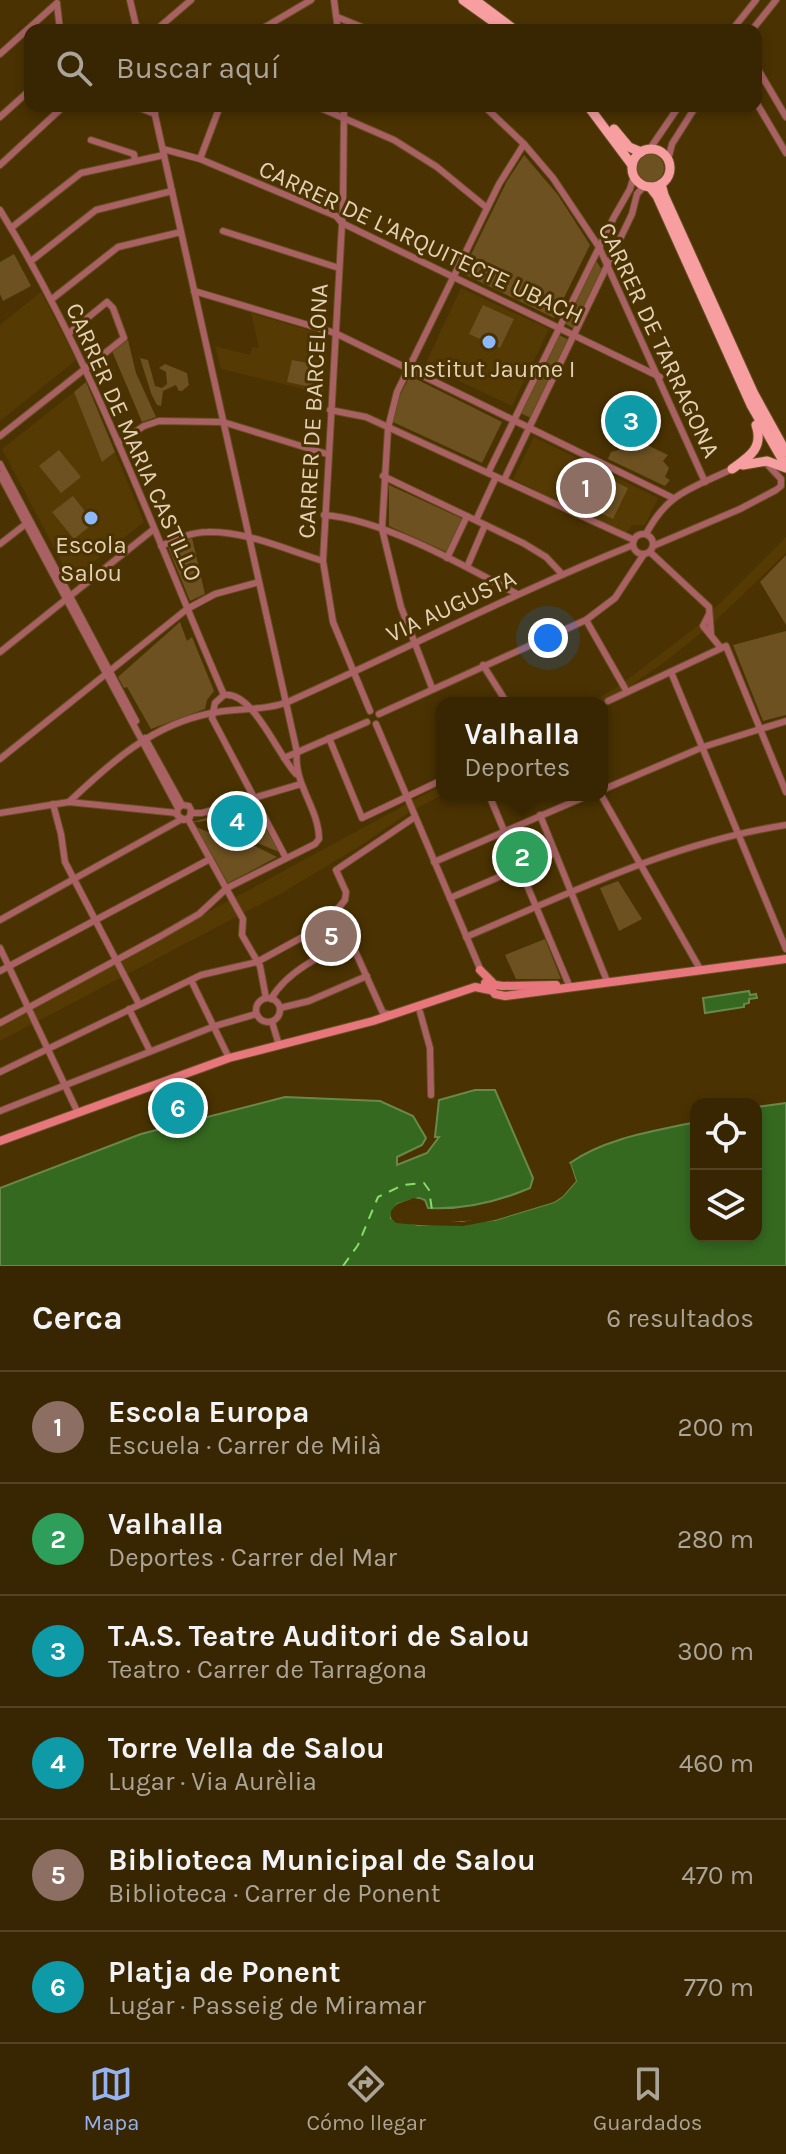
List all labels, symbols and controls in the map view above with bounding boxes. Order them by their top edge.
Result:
search box [24,24,762,112]
icon: search [52,46,96,90]
text: Buscar aquí [116,50,280,86]
street label: CARRER DE L'ARQUITECTE UBACH [255,154,587,330]
street label: CARRER DE TARRAGONA [592,218,726,462]
street label: CARRER DE BARCELONA [292,283,334,539]
street label: CARRER DE MARIA CASTILLO [60,299,208,585]
marker: Institut Jaume I [480,333,498,351]
place label: Institut Jaume I [403,355,575,383]
pin: 3 [605,391,657,451]
pin: 1 [560,458,612,518]
marker: Escola Salou [82,509,100,527]
place label: Escola Salou [55,531,127,587]
street label: VIA AUGUSTA [382,564,520,648]
your location [528,618,568,658]
popup [436,697,608,801]
text: Valhalla [464,716,580,752]
text: Deportes [464,752,570,783]
pin: 4 [211,791,263,851]
pin: 2 [496,827,548,887]
pin: 5 [305,906,357,966]
pin: 6 [152,1078,204,1138]
map controls [690,1098,762,1242]
button: locate [690,1098,762,1170]
button: layers [690,1170,762,1242]
text: Cerca [32,1298,123,1338]
text: 6 resultados [606,1303,754,1334]
text: Escola Europa [108,1394,310,1430]
text: 1 [53,1412,63,1443]
text: 200 m [678,1412,754,1443]
text: Escuela · Carrer de Milà [108,1430,382,1461]
text: Valhalla [108,1506,224,1542]
text: 2 [50,1524,66,1555]
text: 280 m [677,1524,754,1555]
text: Deportes · Carrer del Mar [108,1542,397,1573]
text: T.A.S. Teatre Auditori de Salou [108,1618,530,1654]
text: 3 [50,1636,66,1667]
text: 300 m [677,1636,754,1667]
text: Teatro · Carrer de Tarragona [108,1654,427,1685]
text: Torre Vella de Salou [108,1730,385,1766]
text: 4 [50,1748,66,1779]
text: 460 m [679,1748,754,1779]
text: Lugar · Via Aurèlia [108,1766,317,1797]
text: Biblioteca Municipal de Salou [108,1842,536,1878]
text: 5 [50,1860,66,1891]
text: 470 m [681,1860,754,1891]
text: Biblioteca · Carrer de Ponent [108,1878,440,1909]
text: Platja de Ponent [108,1954,341,1990]
text: 6 [50,1972,66,2003]
text: 770 m [684,1972,754,2003]
text: Lugar · Passeig de Miramar [108,1990,426,2021]
tab: Mapa [84,2062,139,2136]
tab: Cómo llegar [306,2062,426,2136]
tab: Guardados [593,2062,702,2136]

